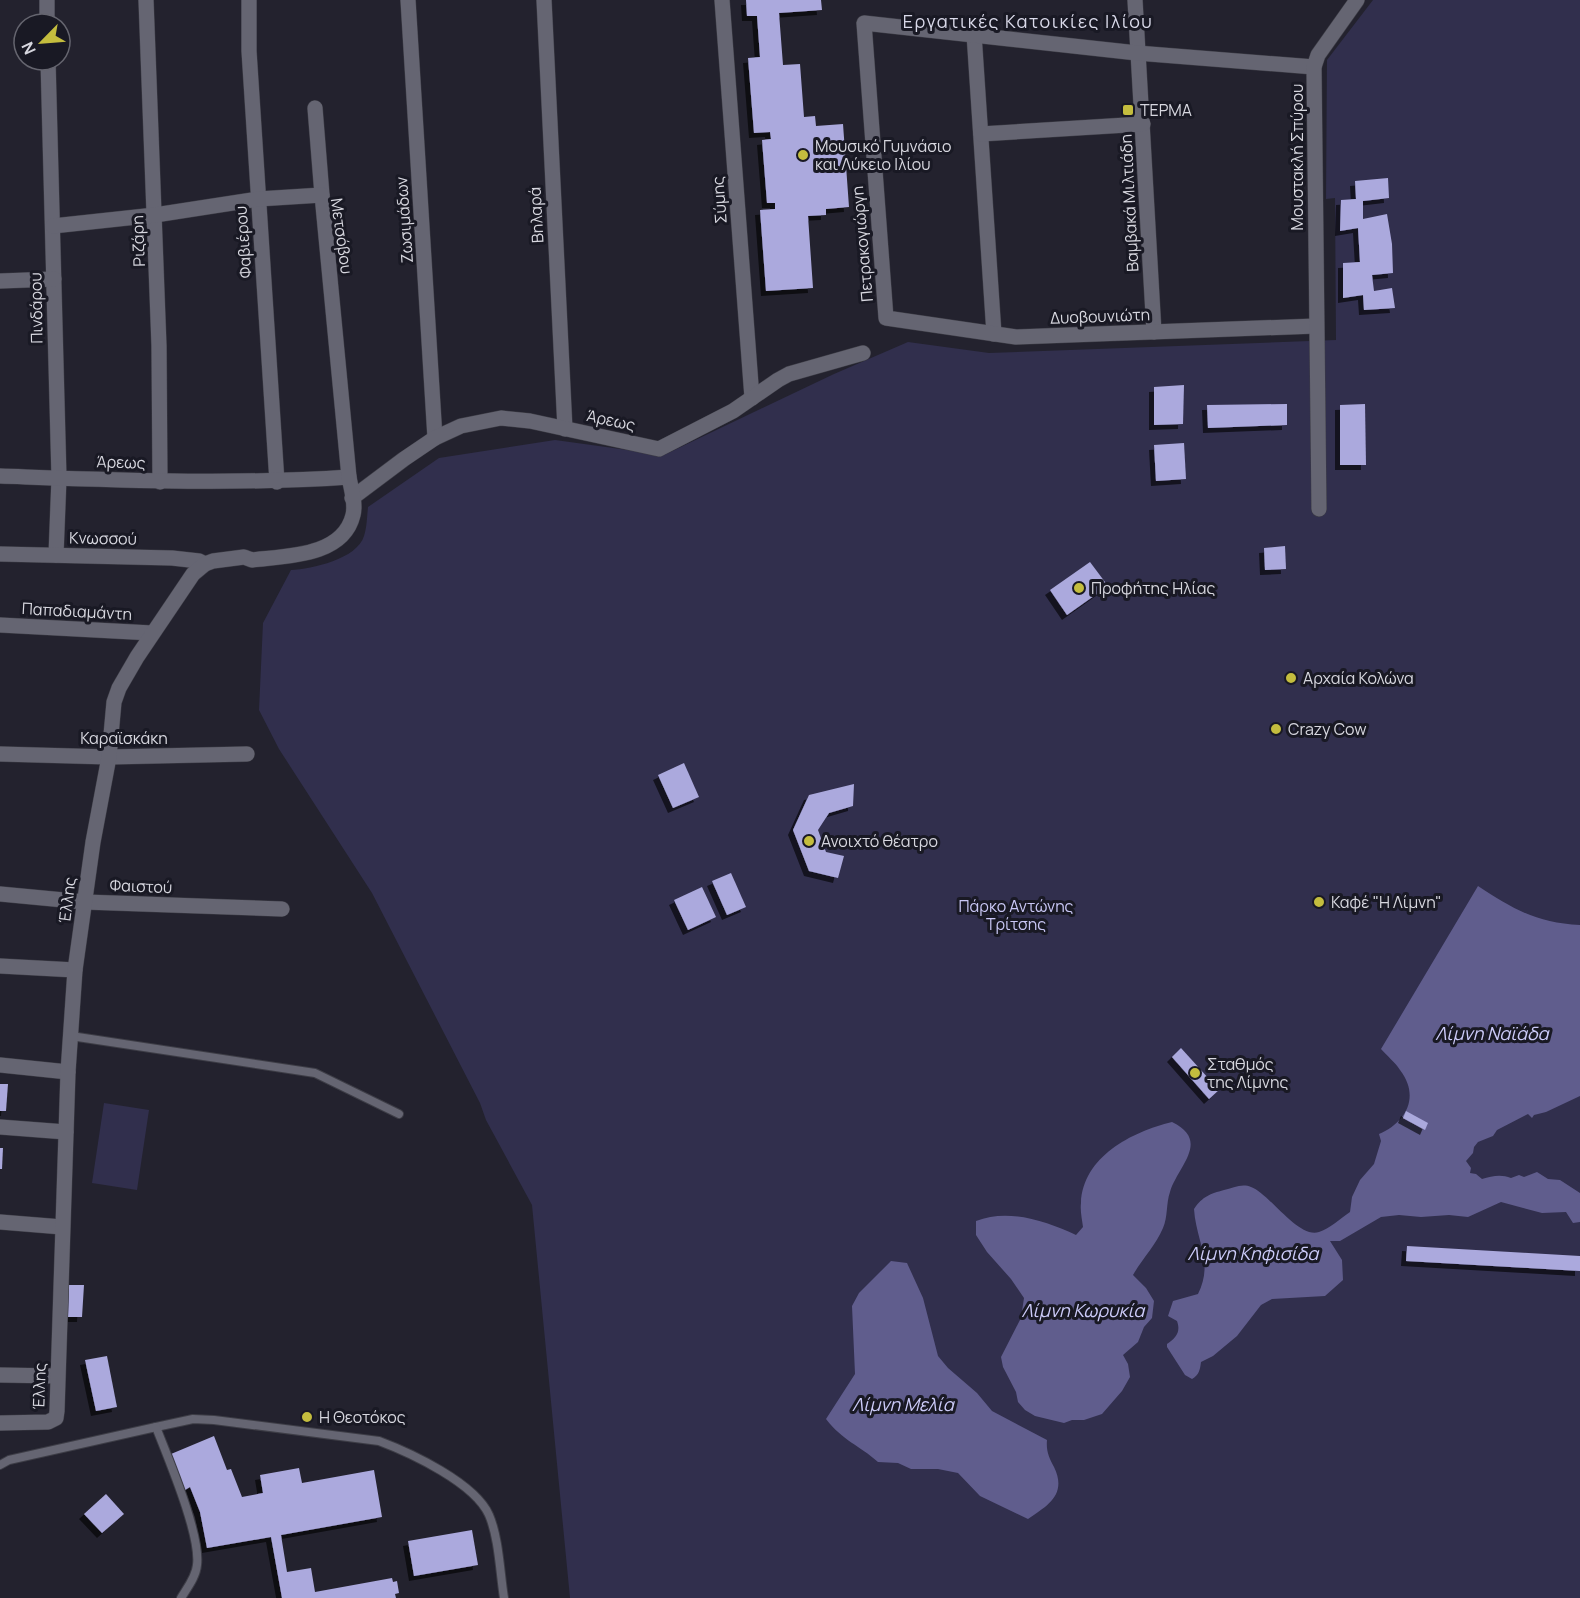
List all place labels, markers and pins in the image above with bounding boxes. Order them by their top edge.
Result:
place label: ΤΕΡΜΑ [1140,99,1192,121]
marker: ΤΕΡΜΑ [1121,103,1135,117]
place label: Μουσικό Γυμνάσιο και Λύκειο Ιλίου [815,135,952,175]
marker: Μουσικό Γυμνάσιο και Λύκειο Ιλίου [796,148,810,162]
place label: Προφήτης Ηλίας [1091,577,1215,599]
marker: Προφήτης Ηλίας [1072,581,1086,595]
place label: Αρχαία Κολώνα [1303,667,1414,689]
marker: Αρχαία Κολώνα [1284,671,1298,685]
place label: Crazy Cow [1288,718,1367,740]
marker: Crazy Cow [1269,722,1283,736]
place label: Ανοιχτό θέατρο [821,830,938,852]
marker: Ανοιχτό θέατρο [802,834,816,848]
place label: Καφέ "Η Λίμνη" [1331,891,1442,913]
marker: Καφέ "Η Λίμνη" [1312,895,1326,909]
place label: Σταθμός της Λίμνης [1207,1053,1288,1093]
marker: Σταθμός της Λίμνης [1188,1066,1202,1080]
place label: Η Θεοτόκος [319,1406,406,1428]
marker: Η Θεοτόκος [300,1410,314,1424]

